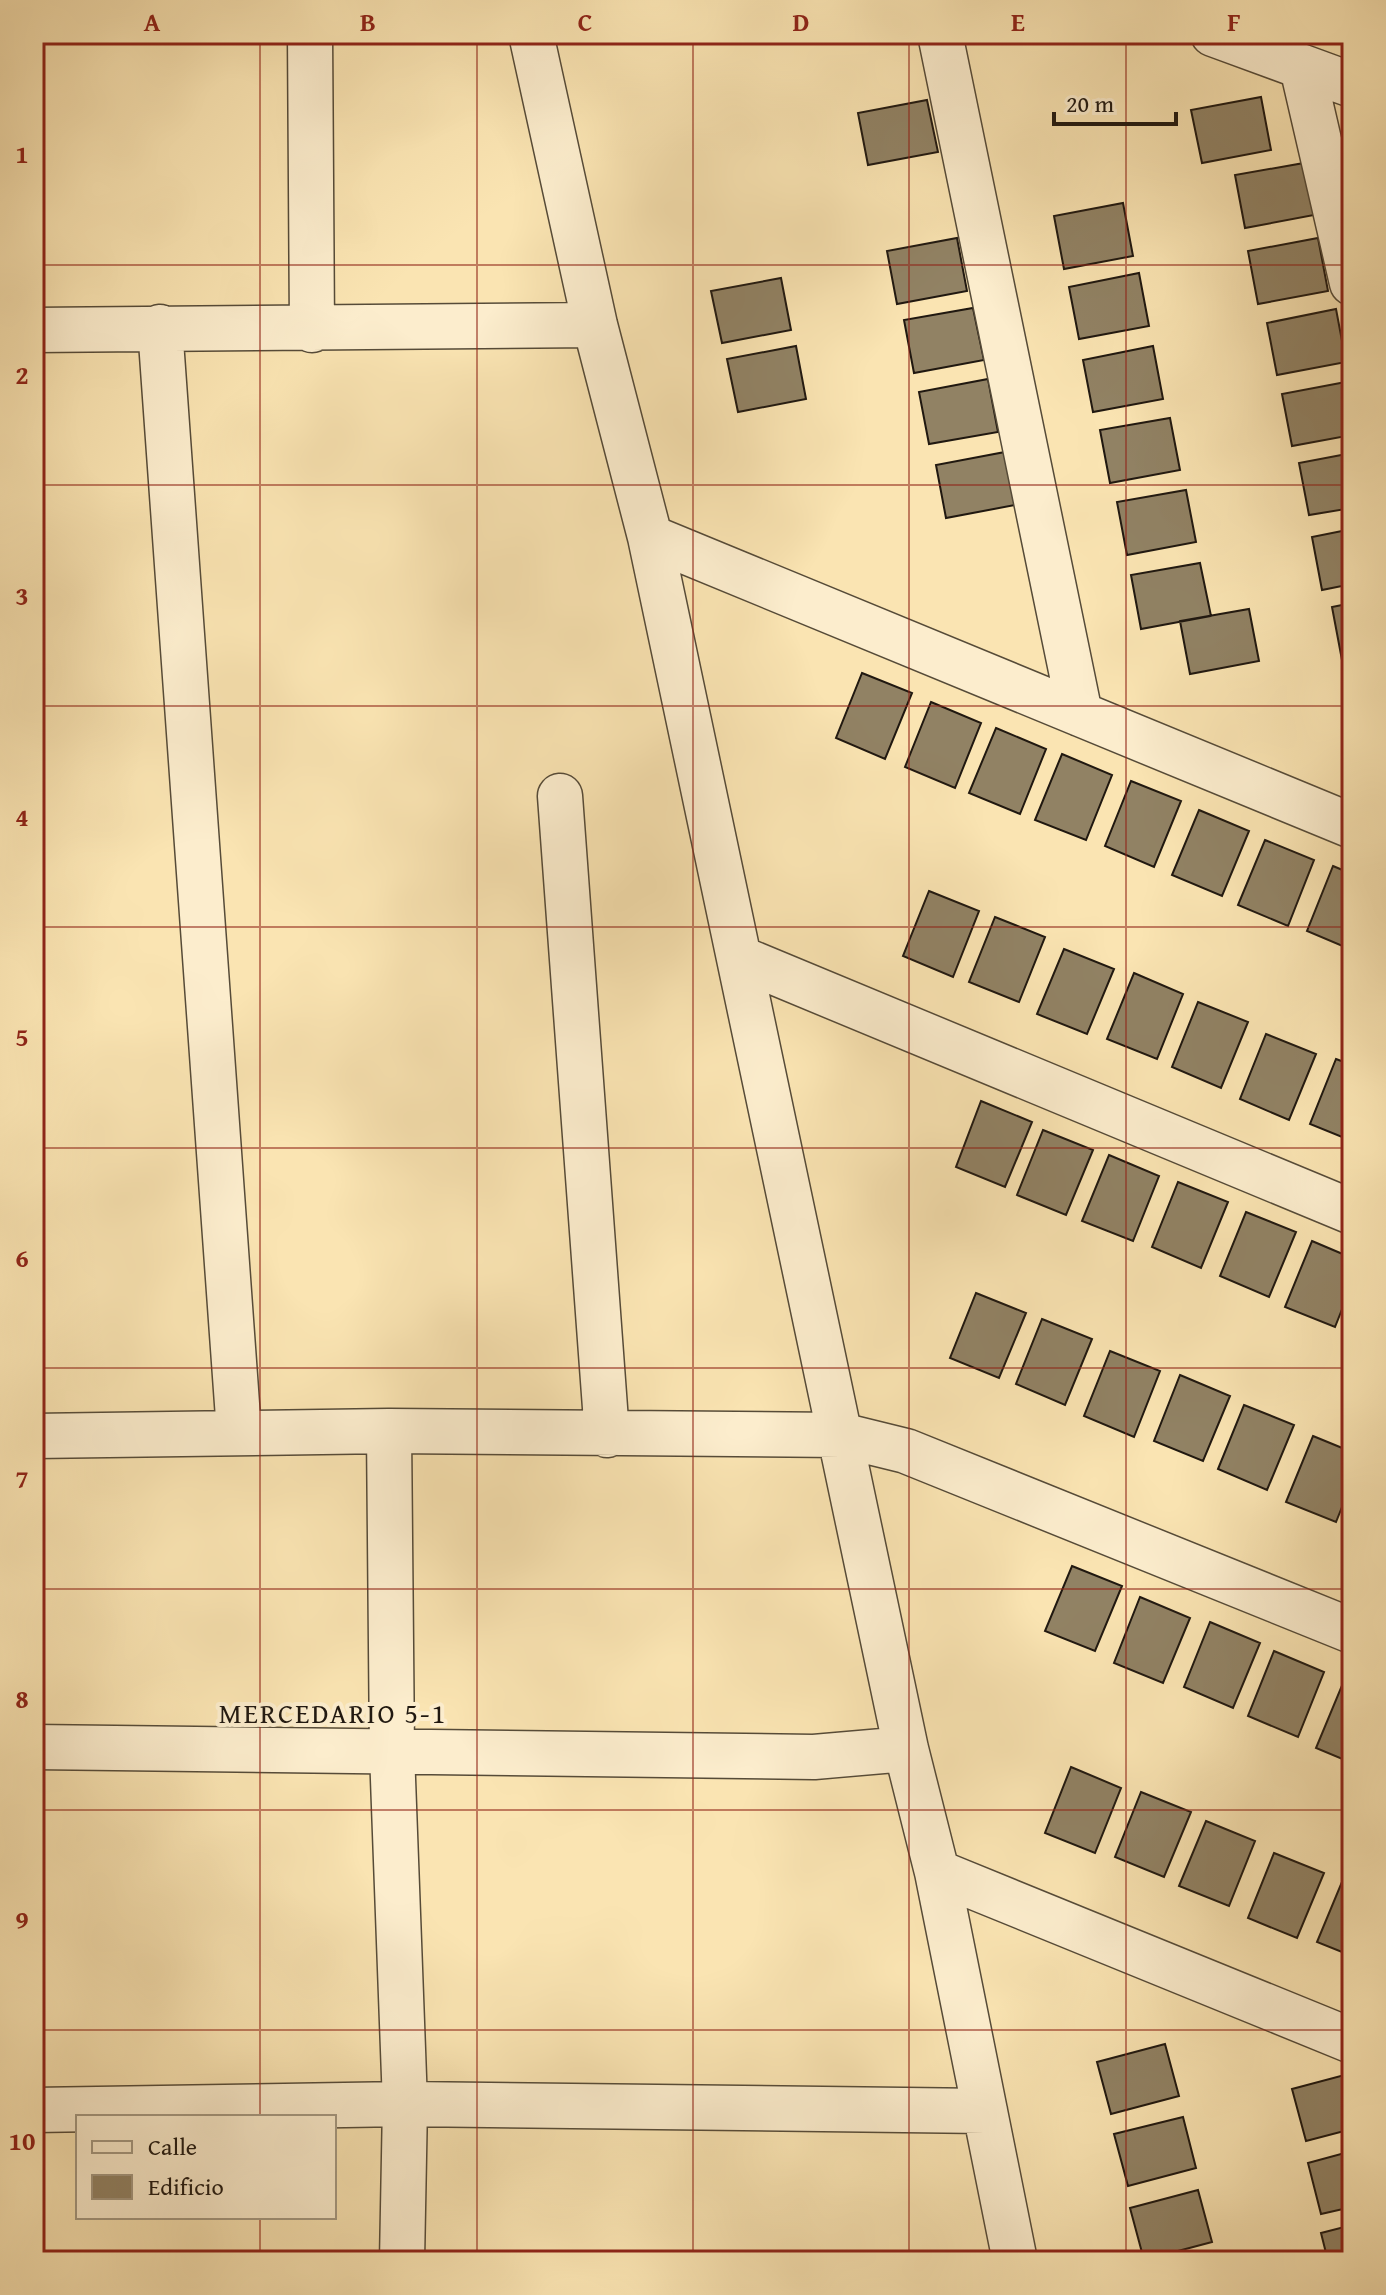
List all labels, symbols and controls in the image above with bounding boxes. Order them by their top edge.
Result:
text: A [144,2,161,41]
text: B [360,2,376,41]
text: C [578,2,592,41]
text: D [793,2,809,41]
text: E [1011,2,1025,41]
text: F [1227,2,1241,41]
scale bar [1054,76,1176,126]
text: 20 m [1066,86,1114,121]
text: 1 [15,134,29,173]
text: 2 [15,355,29,394]
text: 3 [15,576,29,615]
text: 4 [15,797,29,836]
text: 5 [15,1017,29,1056]
text: 6 [15,1238,29,1277]
text: 7 [15,1459,29,1498]
text: 8 [15,1679,29,1718]
district label: MERCEDARIO 5-1 [219,1692,447,1733]
text: 9 [15,1900,29,1939]
legend [76,2115,336,2219]
text: 10 [9,2121,35,2160]
text: Calle [148,2129,197,2164]
text: Edificio [148,2169,224,2204]

